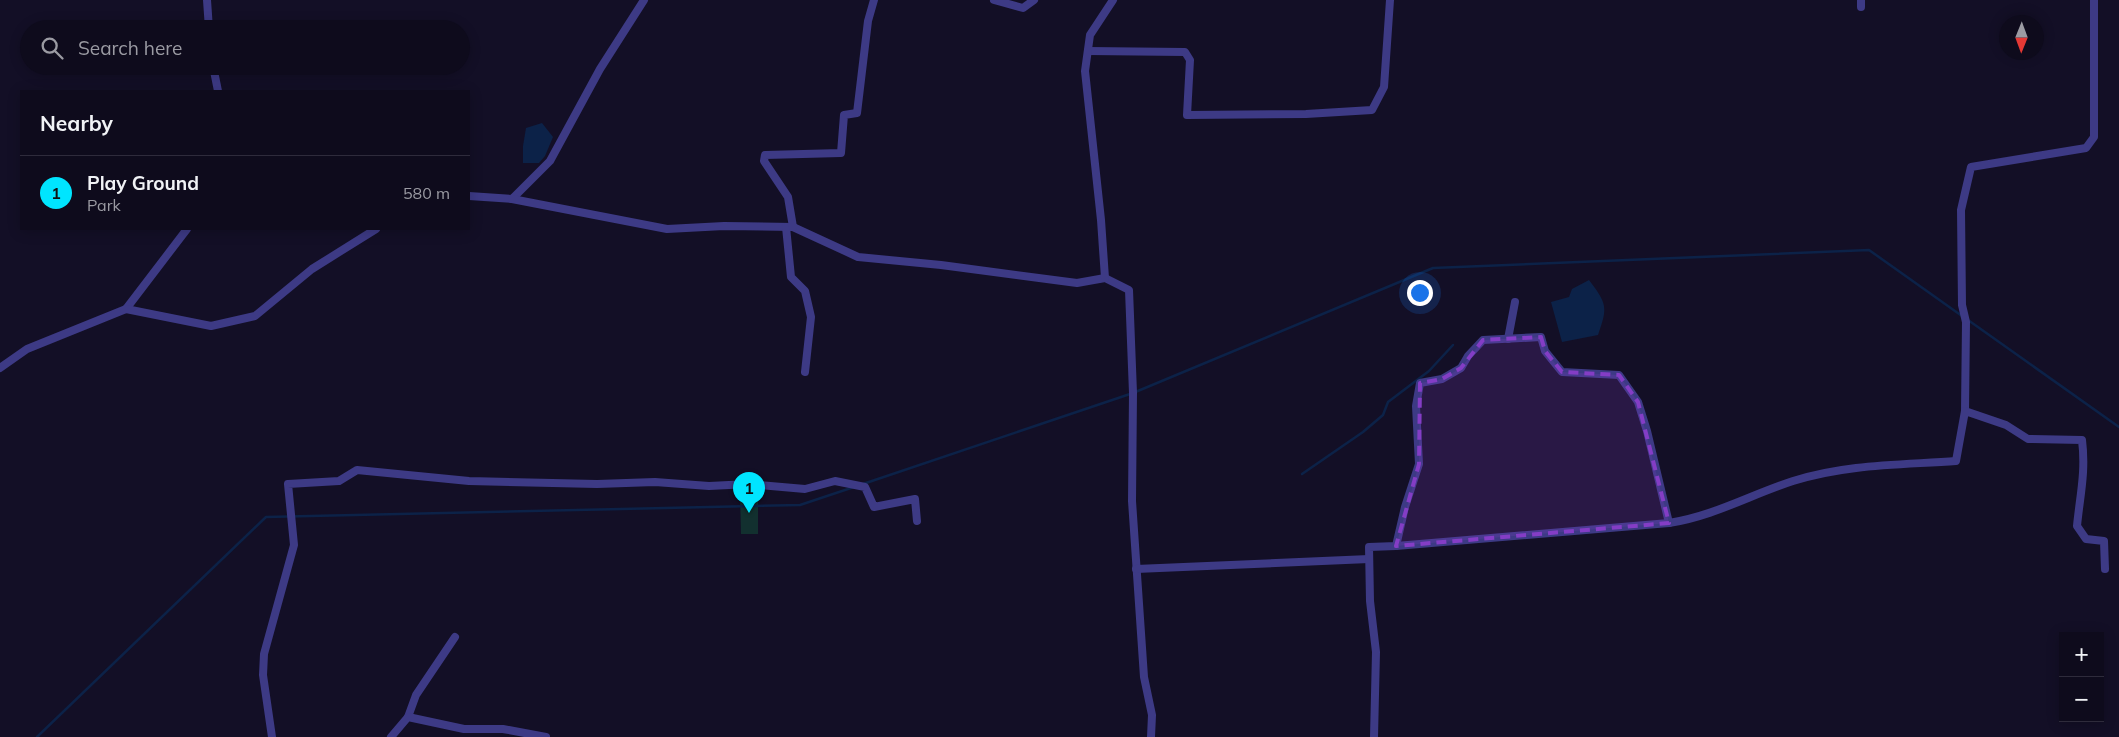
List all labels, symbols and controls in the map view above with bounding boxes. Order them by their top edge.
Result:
north arrow [1999,15,2044,60]
search box [20,20,470,75]
icon: search [38,34,66,62]
text: Search here [78,36,182,60]
text: Nearby [40,110,113,136]
text: Play Ground [87,171,199,195]
text: 1 [51,183,61,203]
text: 580 m [403,183,450,203]
text: Park [87,195,121,215]
your location [1407,280,1433,306]
pin: 1 [733,472,765,513]
map controls [2059,632,2104,722]
button: + [2059,632,2104,677]
button: − [2059,677,2104,722]

